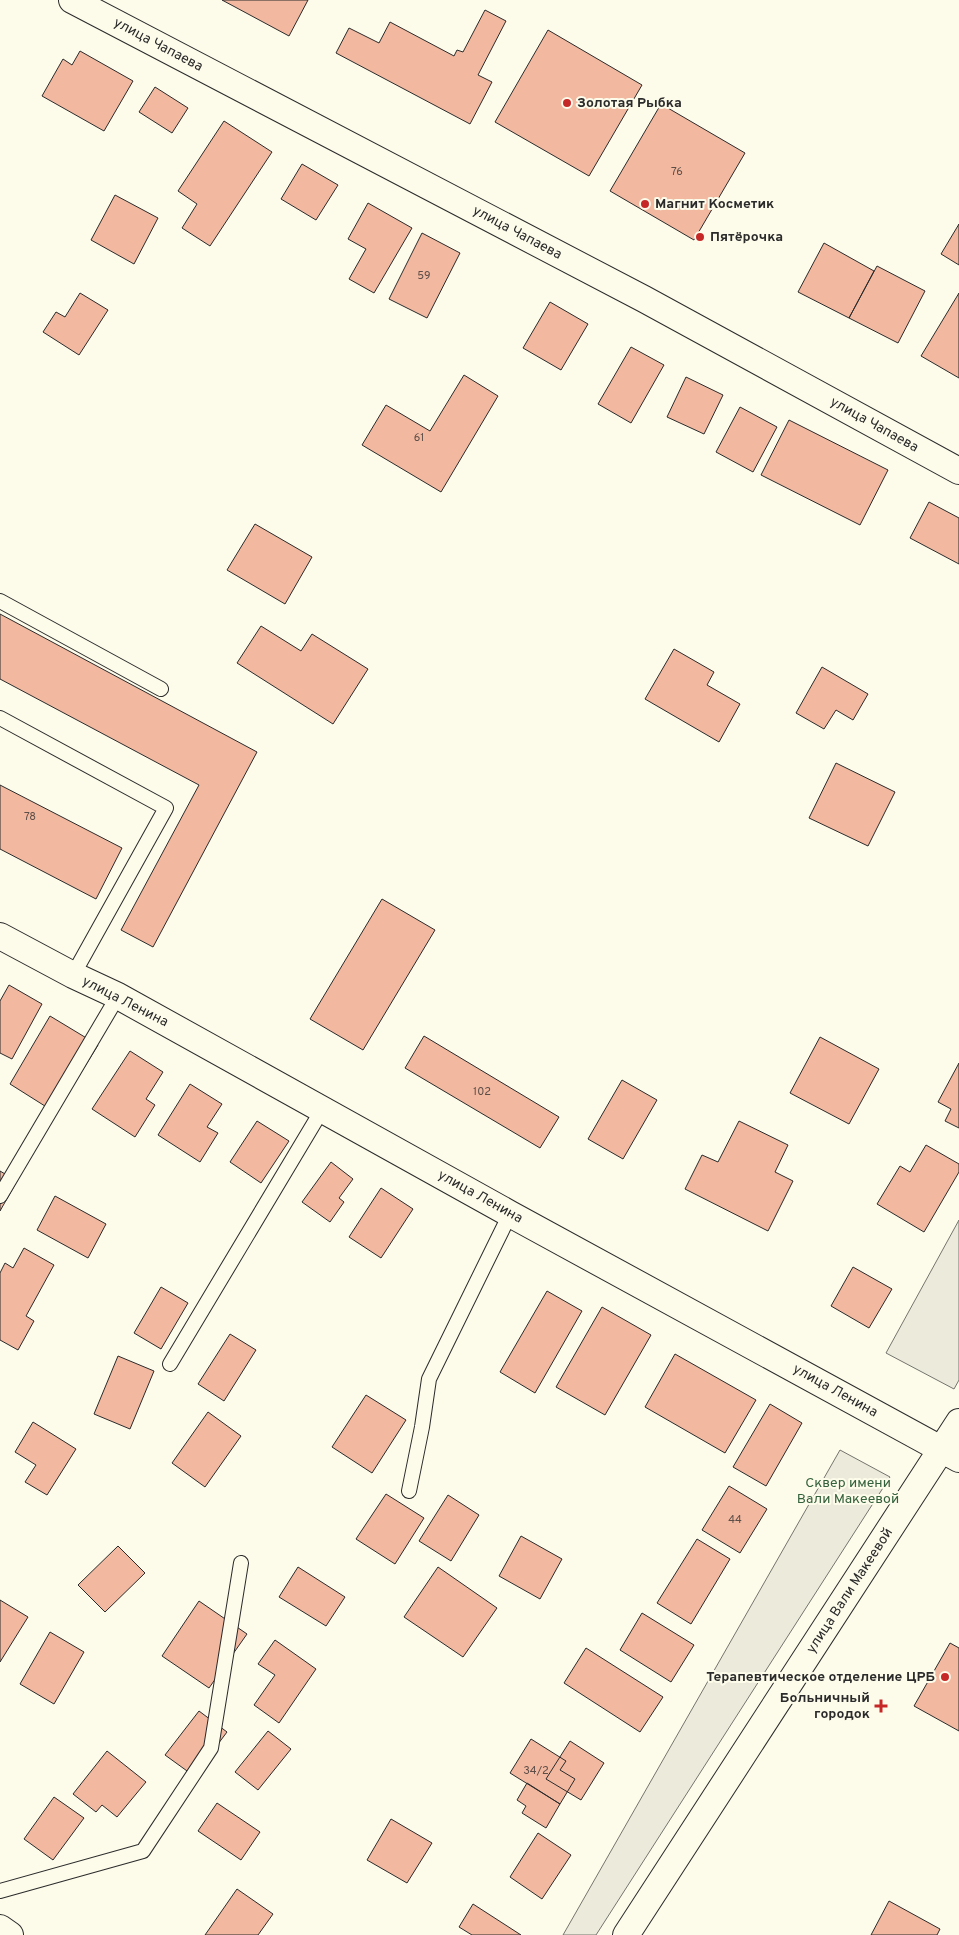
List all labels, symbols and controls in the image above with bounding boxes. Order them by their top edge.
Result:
street label: улица Чапаева [110,14,206,76]
place label: Золотая Рыбка [577,95,682,112]
marker: Золотая Рыбка [561,97,573,109]
house number: 76 [671,165,683,179]
place label: Магнит Косметик [655,196,774,213]
marker: Магнит Косметик [639,198,651,210]
street label: улица Чапаева [469,202,565,264]
place label: Пятёрочка [710,229,783,246]
marker: Пятёрочка [694,231,706,243]
house number: 59 [417,269,431,283]
street label: улица Чапаева [827,394,921,456]
house number: 61 [414,431,424,445]
house number: 78 [24,810,36,824]
street label: улица Ленина [79,973,171,1031]
house number: 102 [473,1085,491,1099]
street label: улица Ленина [435,1167,525,1227]
street label: улица Ленина [790,1361,880,1421]
park label: Сквер имени Вали Макеевой [797,1475,899,1508]
house number: 44 [728,1513,742,1527]
street label: улица Вали Макеевой [803,1525,897,1657]
place label: Терапевтическое отделение ЦРБ [706,1669,935,1686]
marker: Терапевтическое отделение ЦРБ [939,1671,951,1683]
place label: Больничный городок [780,1690,870,1723]
marker: Больничный городок [874,1699,888,1713]
house number: 34/2 [523,1764,549,1778]

